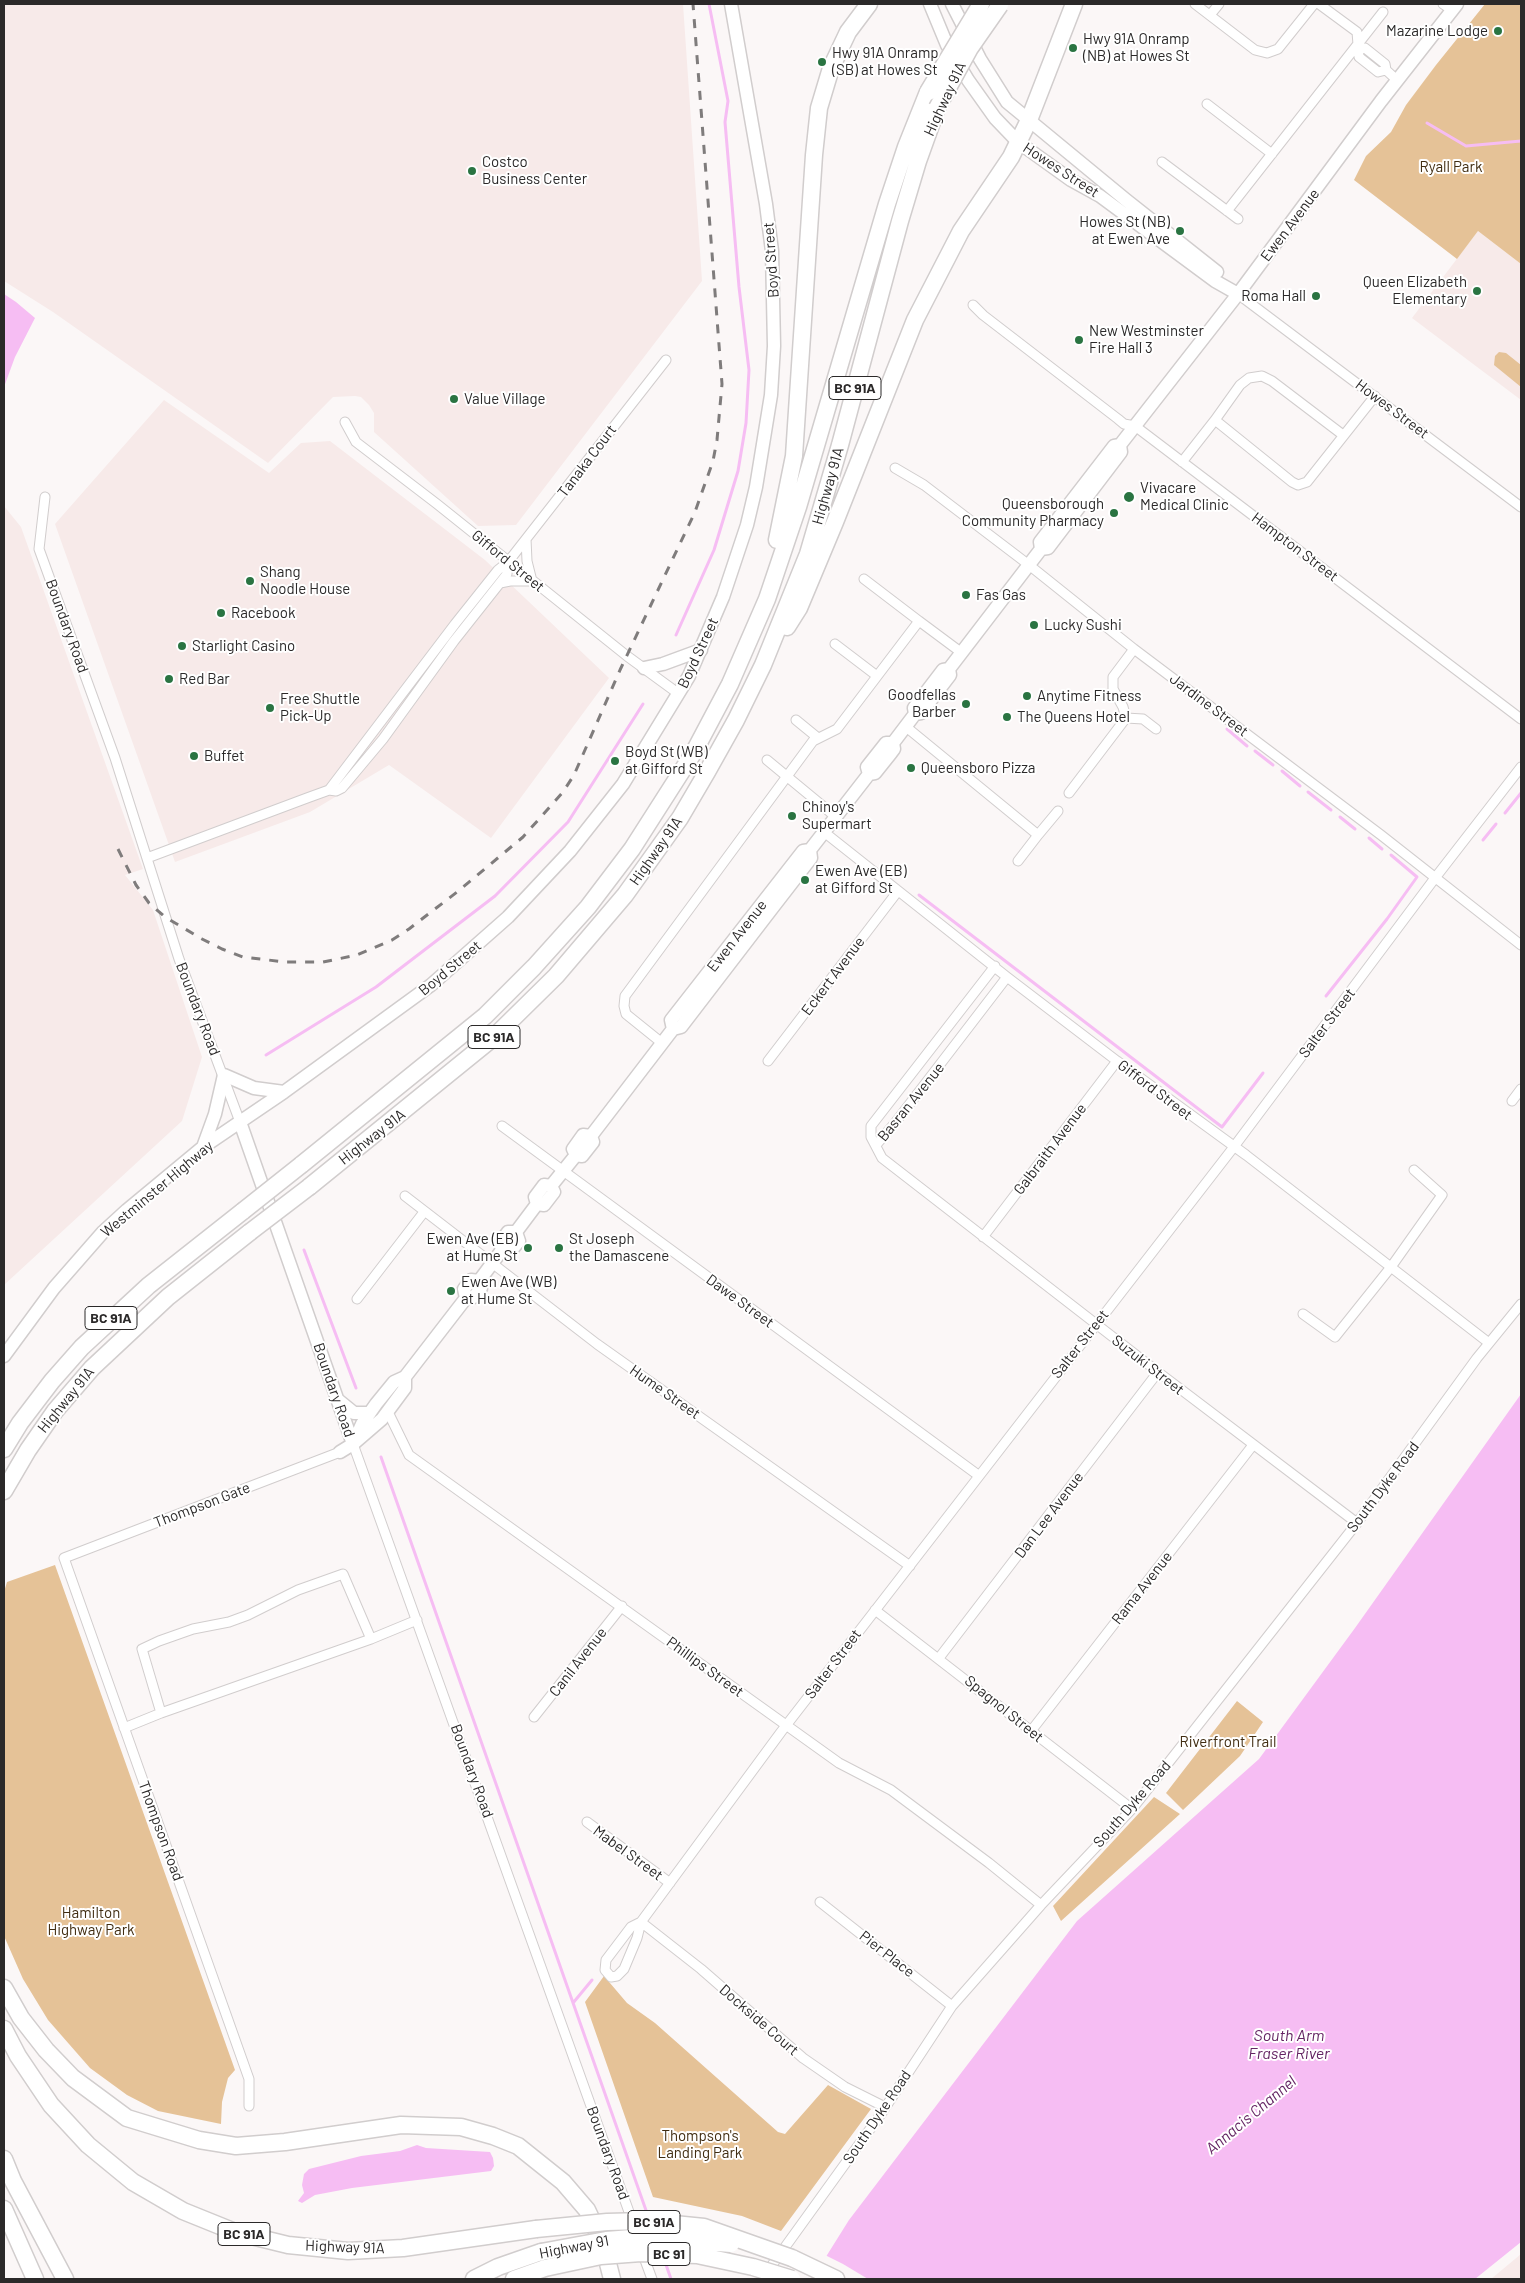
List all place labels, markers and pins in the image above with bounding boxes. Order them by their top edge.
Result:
place label: Mazarine Lodge [1386,22,1488,40]
marker: Mazarine Lodge [1492,25,1504,37]
place label: Hwy 91A Onramp (NB) at Howes St [1083,30,1190,65]
marker: Hwy 91A Onramp (NB) at Howes St [1067,42,1079,54]
place label: Hwy 91A Onramp (SB) at Howes St [832,44,939,79]
marker: Hwy 91A Onramp (SB) at Howes St [816,56,828,68]
place label: Costco Business Center [482,153,587,188]
marker: Costco Business Center [466,165,478,177]
place label: Howes St (NB) at Ewen Ave [1079,213,1170,248]
marker: Howes St (NB) at Ewen Ave [1174,225,1186,237]
place label: Queen Elizabeth Elementary [1363,273,1467,308]
marker: Queen Elizabeth Elementary [1471,285,1483,297]
place label: Roma Hall [1241,287,1306,305]
marker: Roma Hall [1310,290,1322,302]
place label: New Westminster Fire Hall 3 [1089,322,1204,357]
marker: New Westminster Fire Hall 3 [1073,334,1085,346]
place label: Value Village [464,390,546,408]
marker: Value Village [448,393,460,405]
place label: Vivacare Medical Clinic [1140,479,1229,514]
marker: Vivacare Medical Clinic [1122,490,1136,504]
place label: Queensborough Community Pharmacy [962,495,1104,530]
marker: Queensborough Community Pharmacy [1108,507,1120,519]
place label: Shang Noodle House [260,563,350,598]
marker: Shang Noodle House [244,575,256,587]
place label: Fas Gas [976,586,1026,604]
marker: Fas Gas [960,589,972,601]
place label: Racebook [231,604,296,622]
marker: Racebook [215,607,227,619]
place label: Lucky Sushi [1044,616,1122,634]
marker: Lucky Sushi [1028,619,1040,631]
place label: Starlight Casino [192,637,295,655]
marker: Starlight Casino [176,640,188,652]
place label: Red Bar [179,670,230,688]
marker: Red Bar [163,673,175,685]
place label: Goodfellas Barber [888,686,956,721]
place label: Anytime Fitness [1037,687,1141,705]
place label: Free Shuttle Pick-Up [280,690,360,725]
marker: Anytime Fitness [1021,690,1033,702]
marker: Goodfellas Barber [960,698,972,710]
marker: Free Shuttle Pick-Up [264,702,276,714]
place label: The Queens Hotel [1017,708,1130,726]
marker: The Queens Hotel [1001,711,1013,723]
place label: Boyd St (WB) at Gifford St [625,743,708,778]
place label: Buffet [204,747,245,765]
marker: Buffet [188,750,200,762]
marker: Boyd St (WB) at Gifford St [609,755,621,767]
place label: Queensboro Pizza [921,759,1036,777]
marker: Queensboro Pizza [905,762,917,774]
place label: Chinoy's Supermart [802,798,872,833]
marker: Chinoy's Supermart [786,810,798,822]
place label: Ewen Ave (EB) at Gifford St [815,862,907,897]
marker: Ewen Ave (EB) at Gifford St [799,874,811,886]
place label: Ewen Ave (EB) at Hume St [426,1230,518,1265]
place label: St Joseph the Damascene [569,1230,669,1265]
marker: Ewen Ave (EB) at Hume St [522,1242,534,1254]
marker: St Joseph the Damascene [553,1242,565,1254]
place label: Ewen Ave (WB) at Hume St [461,1273,556,1308]
marker: Ewen Ave (WB) at Hume St [445,1285,457,1297]

